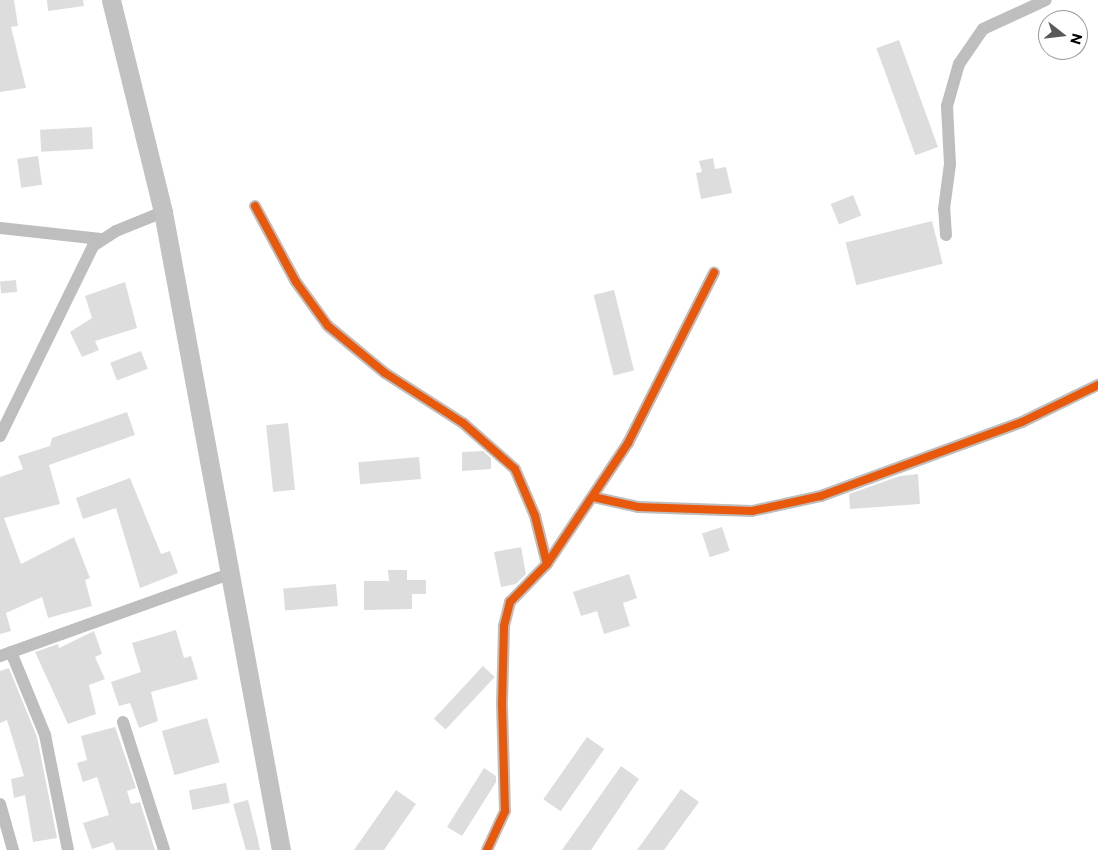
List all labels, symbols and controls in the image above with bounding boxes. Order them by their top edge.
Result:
north arrow [1038,10,1088,60]
text: N [1067,32,1087,46]

